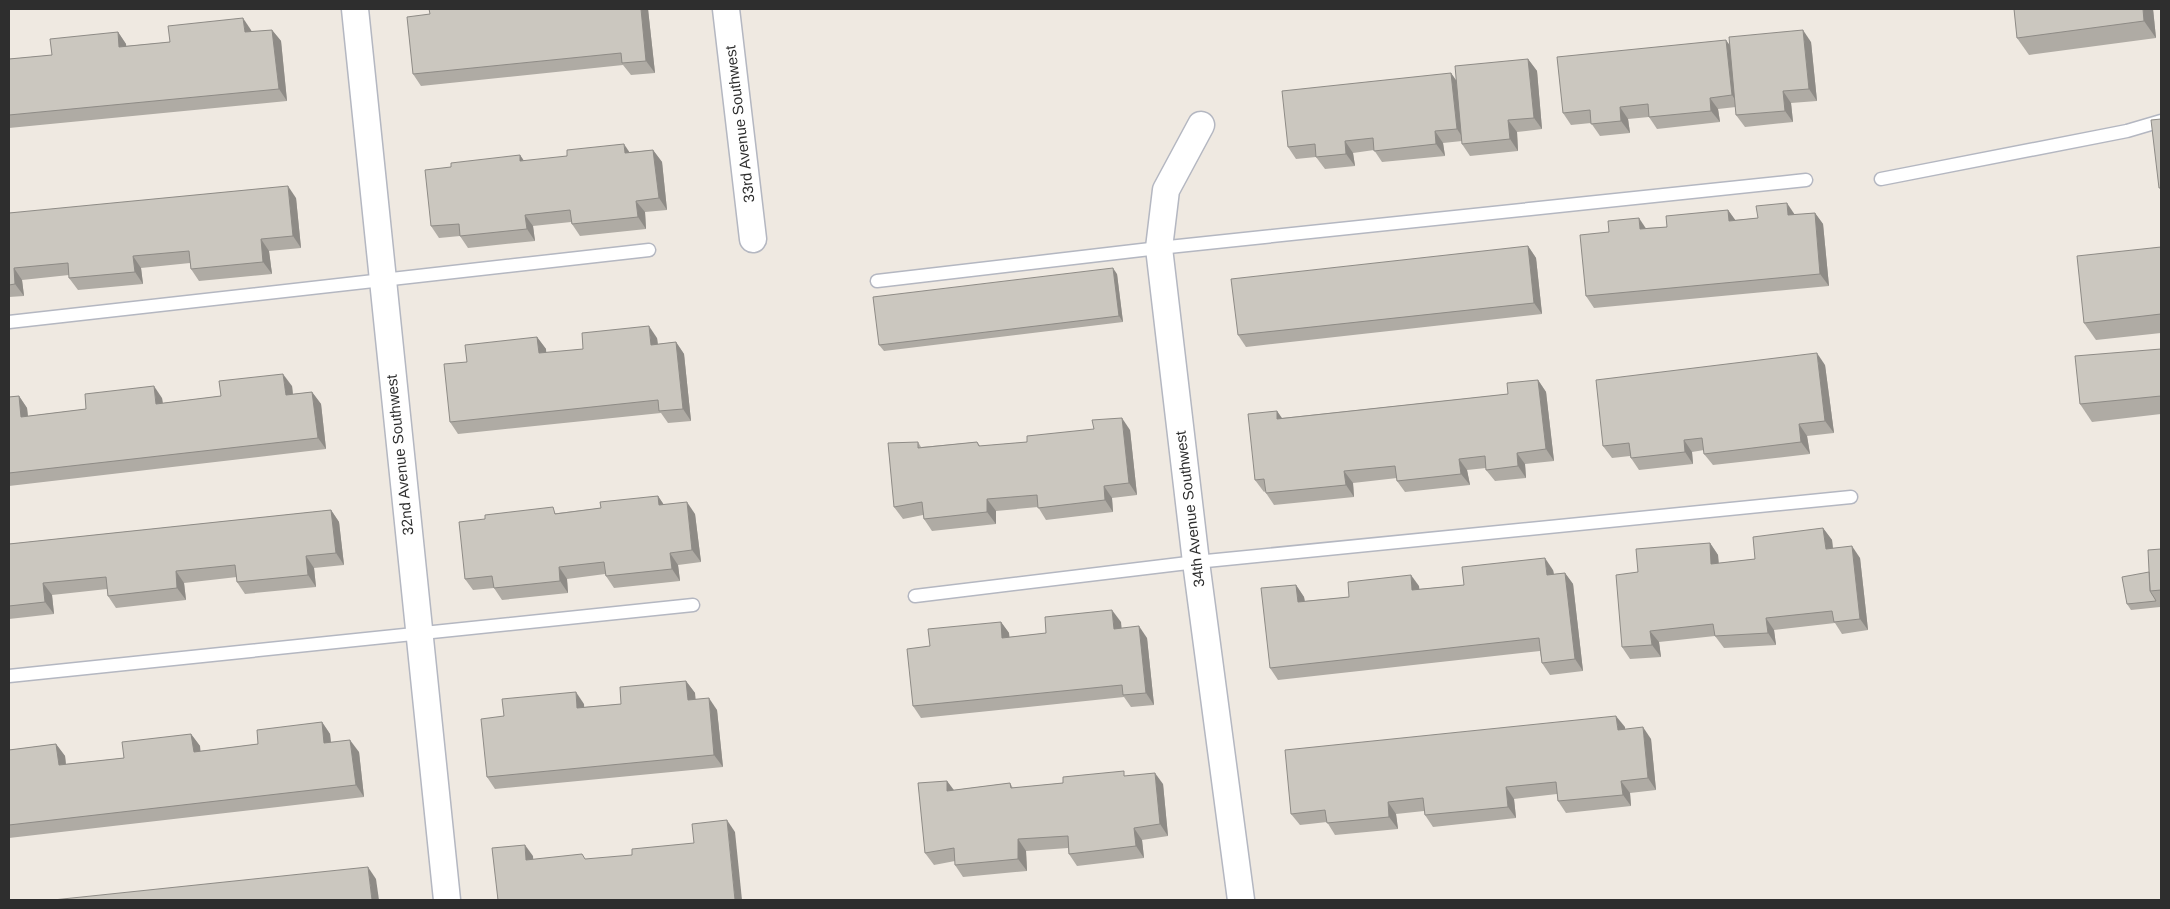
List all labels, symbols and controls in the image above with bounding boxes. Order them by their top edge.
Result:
street label: 33rd Avenue Southwest [721,44,758,204]
street label: 32nd Avenue Southwest [383,373,416,536]
street label: 34th Avenue Southwest [1171,429,1208,588]

